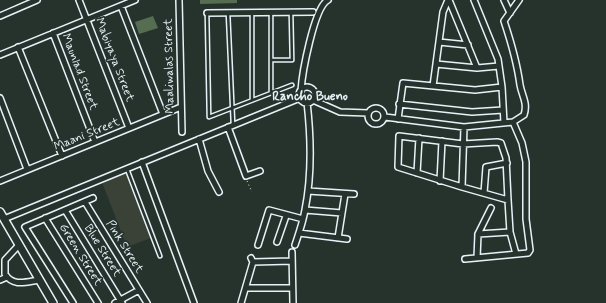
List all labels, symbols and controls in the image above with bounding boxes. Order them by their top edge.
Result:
street label: Mabiyaya Street [91,16,137,104]
street label: Maaliwalas Street [162,18,178,114]
street label: Maunlad Street [58,32,100,112]
district label: Rancho Bueno [272,89,348,105]
street label: Maani Street [52,115,122,155]
street label: Pink Street [102,218,146,276]
street label: Green Street [55,221,105,289]
street label: Blue Street [80,222,124,280]

